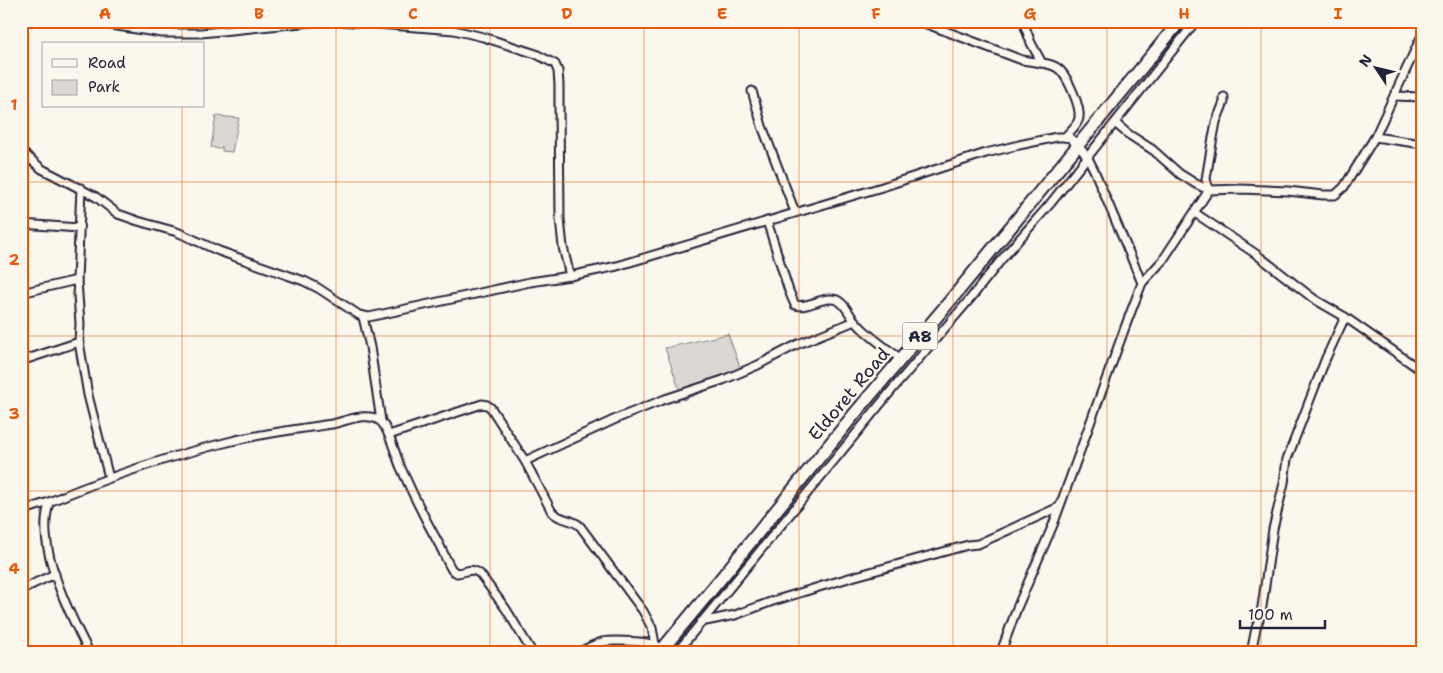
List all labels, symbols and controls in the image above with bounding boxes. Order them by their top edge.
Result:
text: A [99,3,111,24]
text: B [254,3,264,24]
text: C [408,3,418,24]
text: D [561,3,573,24]
text: E [717,3,727,24]
text: F [871,3,881,24]
text: G [1024,3,1037,24]
text: H [1178,3,1190,24]
text: I [1334,3,1343,24]
legend [42,42,205,108]
north arrow [1350,42,1400,92]
text: N [1355,51,1376,70]
text: Road [88,53,126,73]
text: Park [88,77,120,97]
text: 1 [10,94,18,115]
text: 2 [8,249,20,270]
road number: A8 [902,322,938,350]
street label: Eldoret Road [803,342,895,446]
text: 3 [8,403,20,424]
text: 4 [8,558,20,579]
scale bar [1240,598,1326,630]
text: 100 m [1248,605,1293,625]

